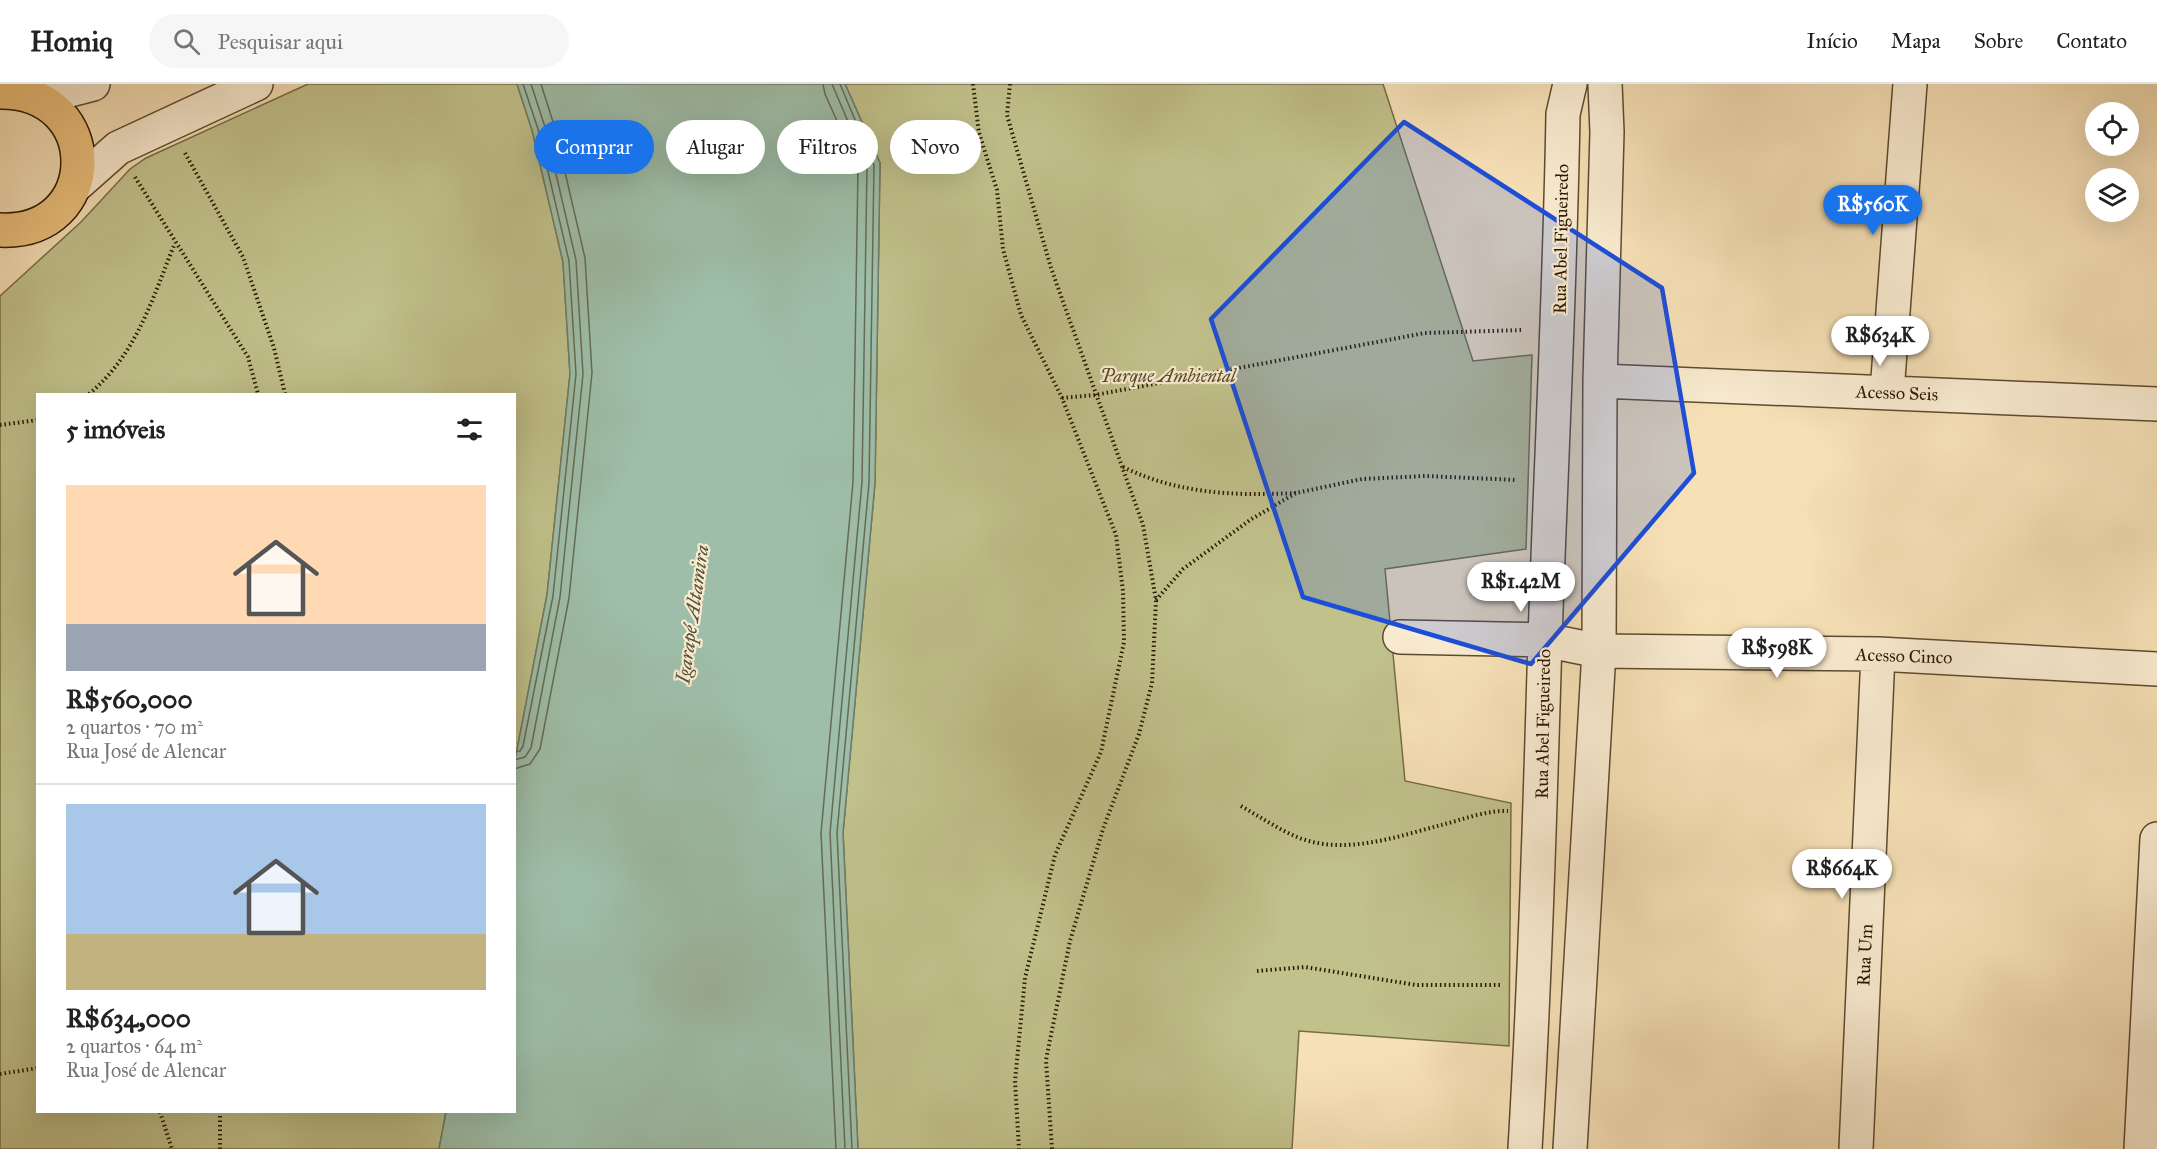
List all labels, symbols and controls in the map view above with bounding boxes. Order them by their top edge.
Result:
search box [149,14,569,68]
text: Homiq [30,24,113,59]
icon: search [170,25,203,58]
text: Pesquisar aqui [218,28,343,55]
text: Início [1807,28,1858,54]
text: Mapa [1891,28,1941,54]
text: Sobre [1974,28,2023,54]
text: Contato [2056,28,2127,54]
map controls [2085,102,2139,222]
button: locate [2085,102,2139,156]
chip: Comprar [534,120,654,174]
chip: Alugar [666,120,765,174]
chip: Filtros [777,120,878,174]
chip: Novo [890,120,981,174]
street label: Rua Abel Figueiredo [1549,164,1574,314]
button: layers [2085,168,2139,222]
pin: R$560K [1824,185,1922,236]
text: R$560K [1837,192,1909,216]
pin: R$634K [1831,316,1929,367]
text: R$634K [1845,323,1915,347]
park label: Parque Ambiental [1100,365,1238,387]
street label: Acesso Seis [1854,381,1939,405]
text: 5 imóveis [66,413,165,445]
icon: filters [453,413,486,446]
icon: home [222,524,330,632]
water label: Igarapé Altamira [670,543,715,686]
pin: R$1.42M [1466,562,1576,613]
text: R$1.42M [1481,569,1561,593]
pin: R$598K [1728,628,1826,679]
text: R$598K [1742,635,1812,659]
street label: Acesso Cinco [1854,643,1953,669]
street label: Rua Abel Figueiredo [1531,649,1556,799]
text: R$560,000 [66,683,193,715]
text: 2 quartos · 70 m² [66,715,203,739]
text: Rua José de Alencar [66,739,226,763]
icon: home [222,843,330,951]
pin: R$664K [1793,849,1891,900]
text: R$664K [1806,856,1878,880]
street label: Rua Um [1852,923,1878,987]
text: R$634,000 [66,1002,191,1034]
text: 2 quartos · 64 m² [66,1034,202,1058]
text: Rua José de Alencar [66,1058,226,1082]

